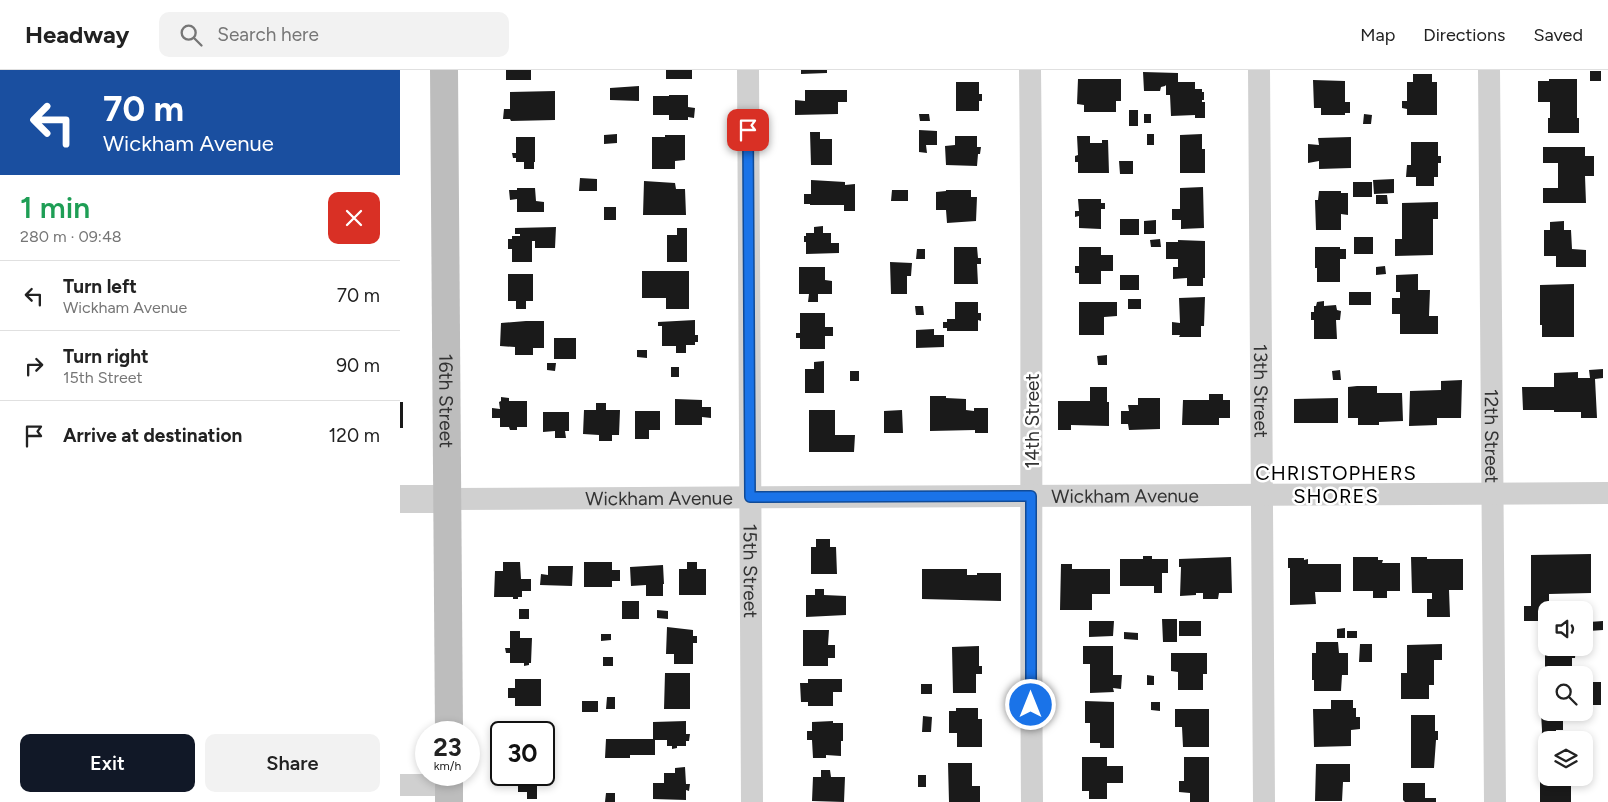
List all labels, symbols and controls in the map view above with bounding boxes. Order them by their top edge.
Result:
search box [159,12,509,57]
text: Headway [25,20,129,49]
icon: search [177,21,205,49]
text: Search here [217,23,319,46]
text: Map [1360,24,1395,46]
text: Directions [1423,24,1505,46]
text: Saved [1533,24,1583,46]
text: 70 m [103,88,184,130]
icon: left [20,90,85,155]
pin [727,109,769,151]
icon: arrive [734,116,762,144]
text: Wickham Avenue [103,130,274,157]
text: 1 min [20,189,90,226]
button: close [328,192,380,244]
text: 280 m · 09:48 [20,227,122,246]
text: Turn left [63,275,137,298]
icon: left [20,282,48,310]
text: 70 m [337,284,380,307]
text: Wickham Avenue [63,298,187,317]
street label: 13th Street [1249,344,1273,438]
text: Turn right [63,345,149,368]
icon: right [20,352,48,380]
text: 90 m [336,354,380,377]
street label: 16th Street [435,354,458,448]
text: 15th Street [63,368,143,387]
street label: 14th Street [1021,373,1044,469]
street label: 12th Street [1480,389,1504,483]
icon: arrive [20,422,48,450]
text: Arrive at destination [63,424,242,447]
text: 120 m [328,424,380,447]
district label: CHRISTOPHERS SHORES [1255,461,1417,508]
street label: Wickham Avenue [1051,484,1199,507]
street label: Wickham Avenue [585,486,733,510]
street label: 15th Street [739,524,762,618]
map controls [1538,601,1593,786]
button: sound [1538,601,1593,656]
button: search [1538,666,1593,721]
position arrow [1004,678,1056,730]
speed limit sign: 30 [490,721,555,786]
button: layers [1538,731,1593,786]
text: 23 [433,732,462,762]
button: Exit [20,734,195,792]
button: Share [205,734,380,792]
text: km/h [434,759,461,773]

